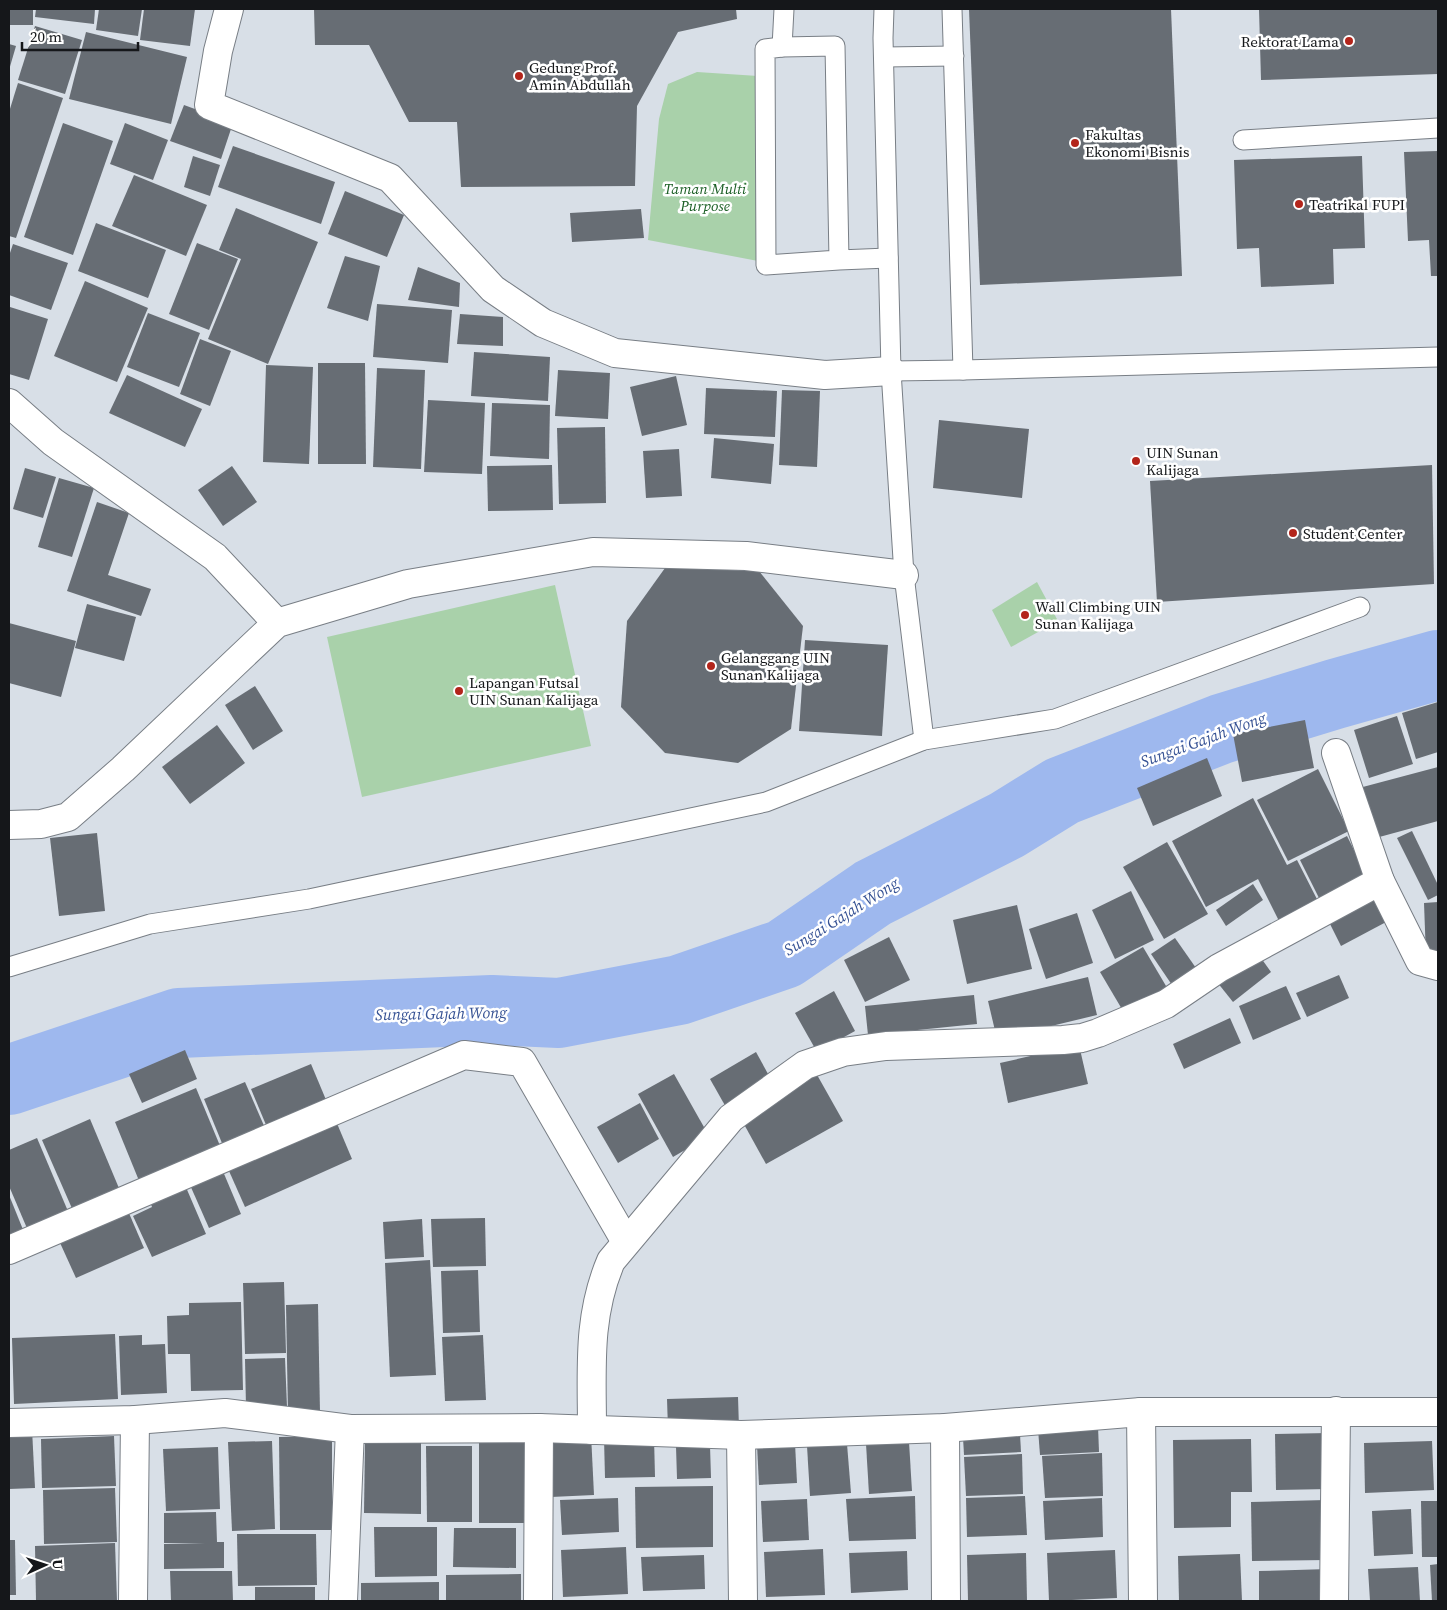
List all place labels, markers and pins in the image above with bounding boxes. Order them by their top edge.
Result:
place label: Rektorat Lama [1241,31,1339,52]
marker: Rektorat Lama [1343,35,1355,47]
place label: Gedung Prof. Amin Abdullah [529,57,631,95]
marker: Gedung Prof. Amin Abdullah [513,70,525,82]
place label: Fakultas Ekonomi Bisnis [1085,124,1189,162]
marker: Fakultas Ekonomi Bisnis [1069,137,1081,149]
place label: Teatrikal FUPI [1309,194,1405,215]
marker: Teatrikal FUPI [1293,198,1305,210]
place label: UIN Sunan Kalijaga [1146,442,1219,480]
marker: UIN Sunan Kalijaga [1130,455,1142,467]
place label: Student Center [1303,523,1403,544]
marker: Student Center [1287,527,1299,539]
place label: Wall Climbing UIN Sunan Kalijaga [1035,596,1161,634]
marker: Wall Climbing UIN Sunan Kalijaga [1019,609,1031,621]
place label: Gelanggang UIN Sunan Kalijaga [721,647,830,685]
marker: Gelanggang UIN Sunan Kalijaga [705,660,717,672]
place label: Lapangan Futsal UIN Sunan Kalijaga [469,672,599,710]
marker: Lapangan Futsal UIN Sunan Kalijaga [453,685,465,697]

